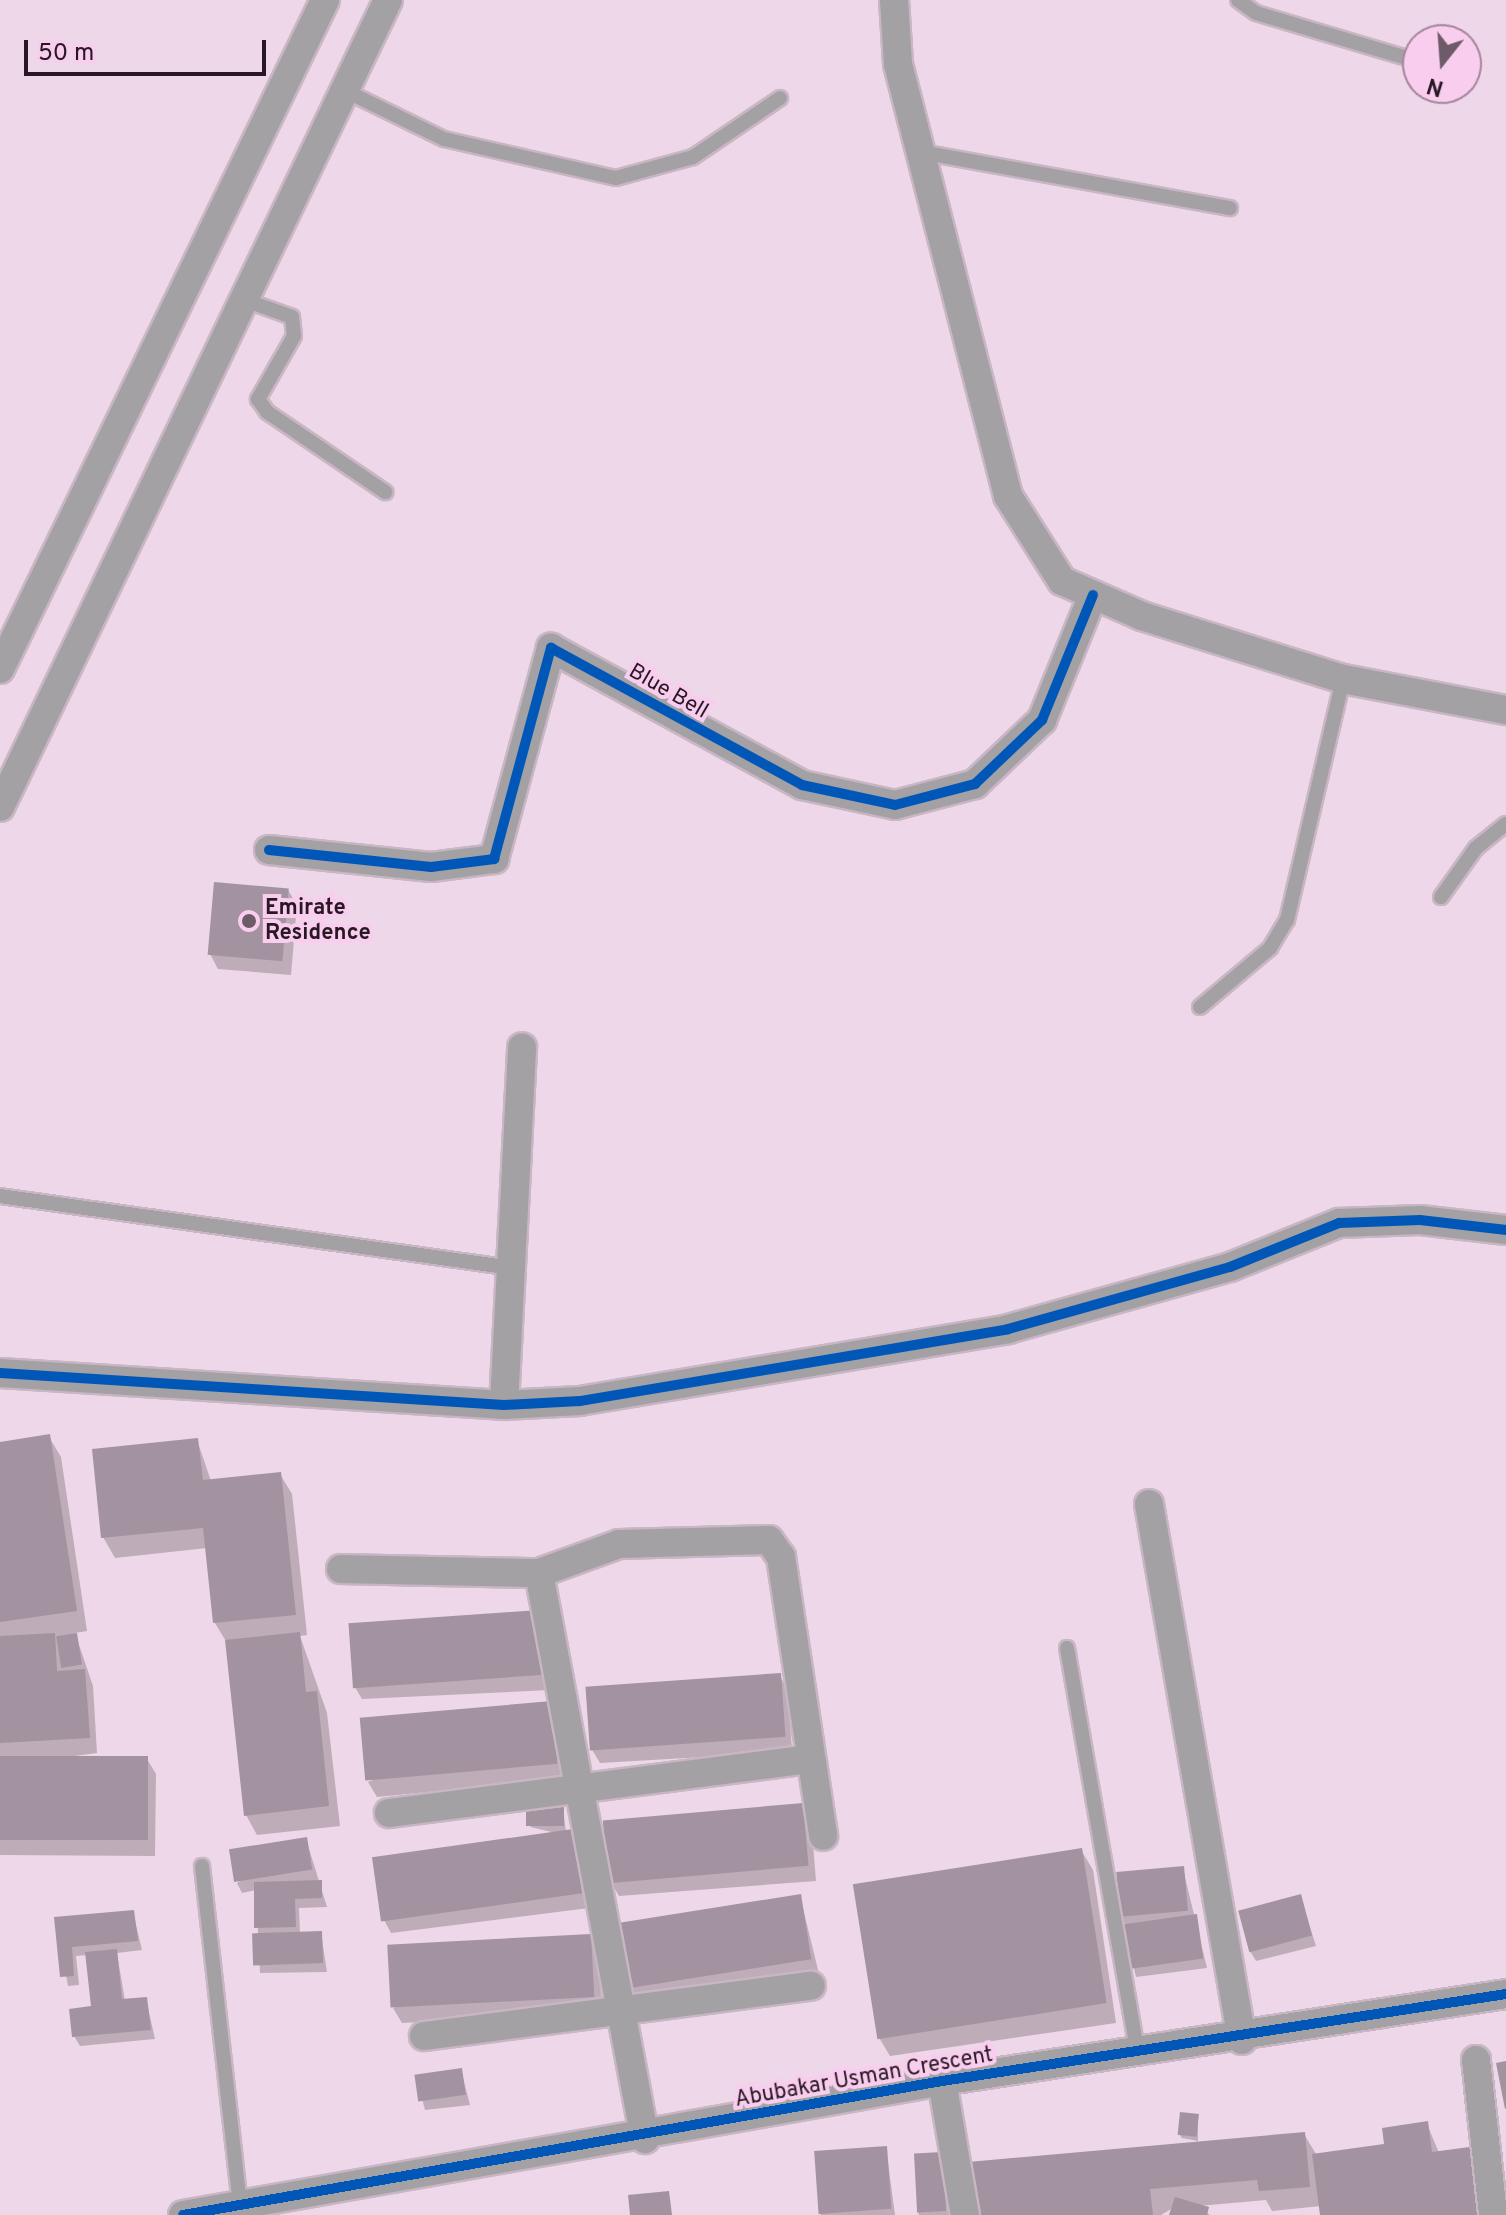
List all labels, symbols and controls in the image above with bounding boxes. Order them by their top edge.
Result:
scale bar [28,24,270,74]
north arrow [1402,24,1482,104]
text: 50 m [38,39,94,69]
text: N [1424,70,1447,101]
street label: Blue Bell [624,659,712,725]
place label: Emirate Residence [265,895,371,946]
marker: Emirate Residence [240,912,258,930]
street label: Abubakar Usman Crescent [733,2042,995,2114]

